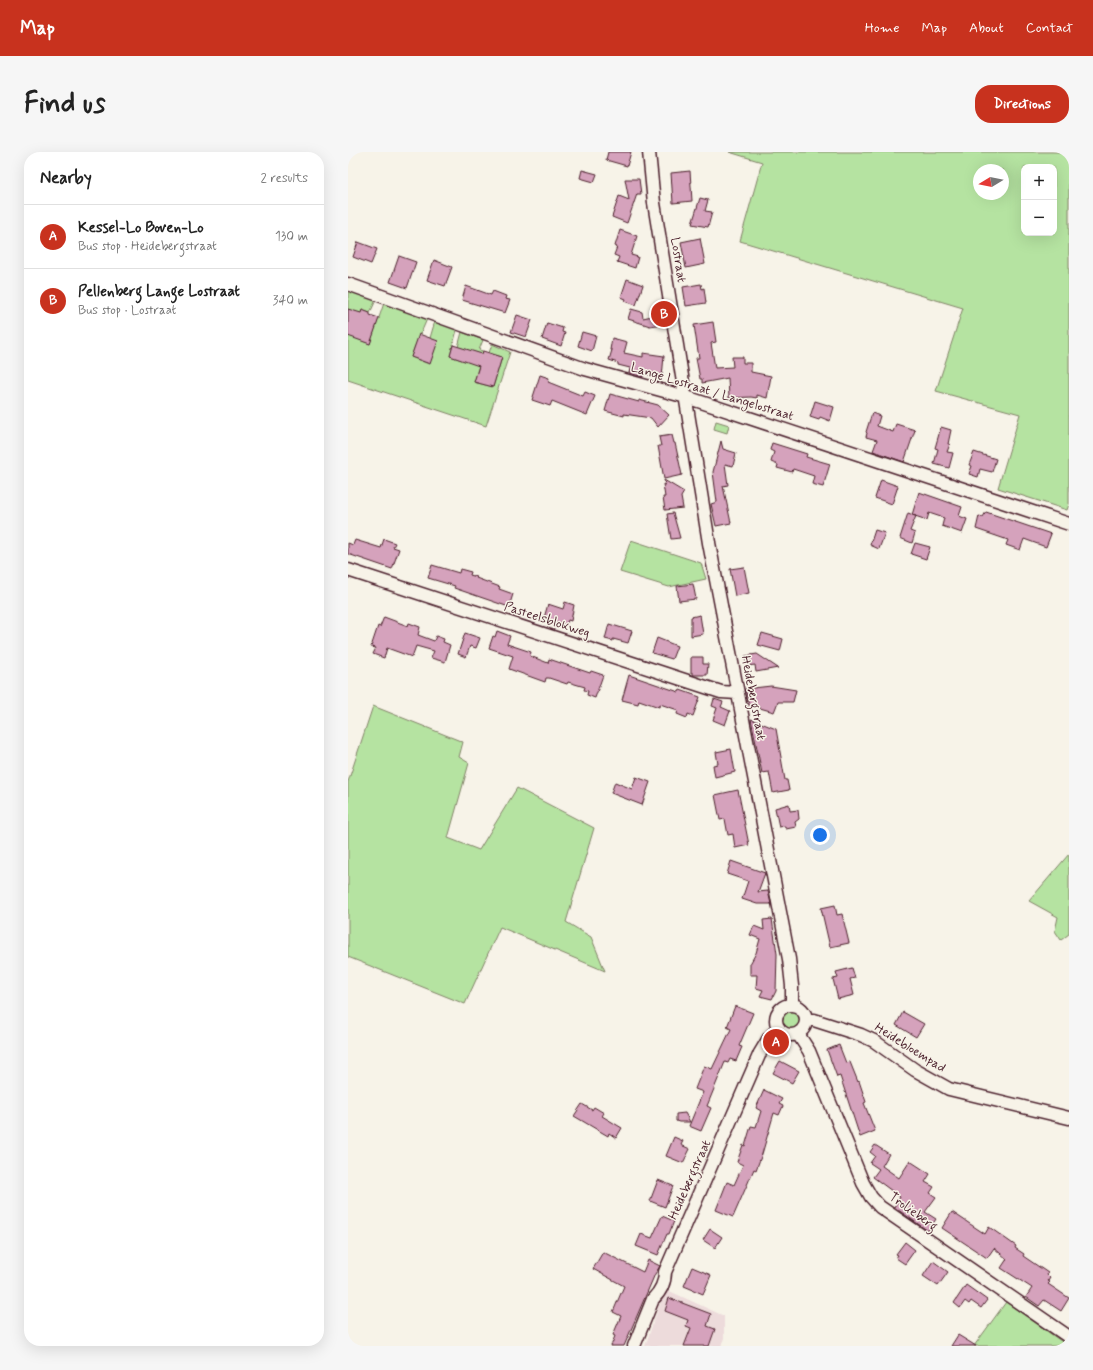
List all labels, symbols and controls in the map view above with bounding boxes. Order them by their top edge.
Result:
text: Map [20,16,55,41]
text: Home [865,19,899,37]
text: Map [921,19,947,37]
text: About [969,19,1004,37]
text: Contact [1026,19,1073,37]
button: Directions [975,85,1069,123]
text: Find us [24,86,105,123]
north arrow [973,164,1009,200]
map controls [1021,164,1057,236]
button: + [1021,164,1057,200]
text: Nearby [40,167,92,189]
text: 2 results [261,170,308,187]
button: − [1021,200,1057,236]
text: Kessel-Lo Boven-Lo [78,218,204,238]
text: A [49,228,57,245]
text: 130 m [275,228,308,245]
street label: Lostraat [666,236,690,284]
text: Bus stop · Heidebergstraat [78,238,217,255]
text: Pellenberg Lange Lostraat [78,282,240,302]
text: B [49,292,57,309]
text: 340 m [273,292,308,309]
pin: B [651,299,677,329]
text: Bus stop · Lostraat [78,302,176,319]
street label: Lange Lostraat / Langelostraat [628,359,796,426]
street label: Pasteelsblokweg [502,598,592,642]
street label: Heidebergstraat [735,654,770,742]
your location [810,825,830,845]
street label: Heidebloempad [871,1019,949,1077]
pin: A [763,1027,789,1057]
street label: Heidebergstraat [665,1137,717,1223]
street label: Trolieberg [884,1189,941,1237]

